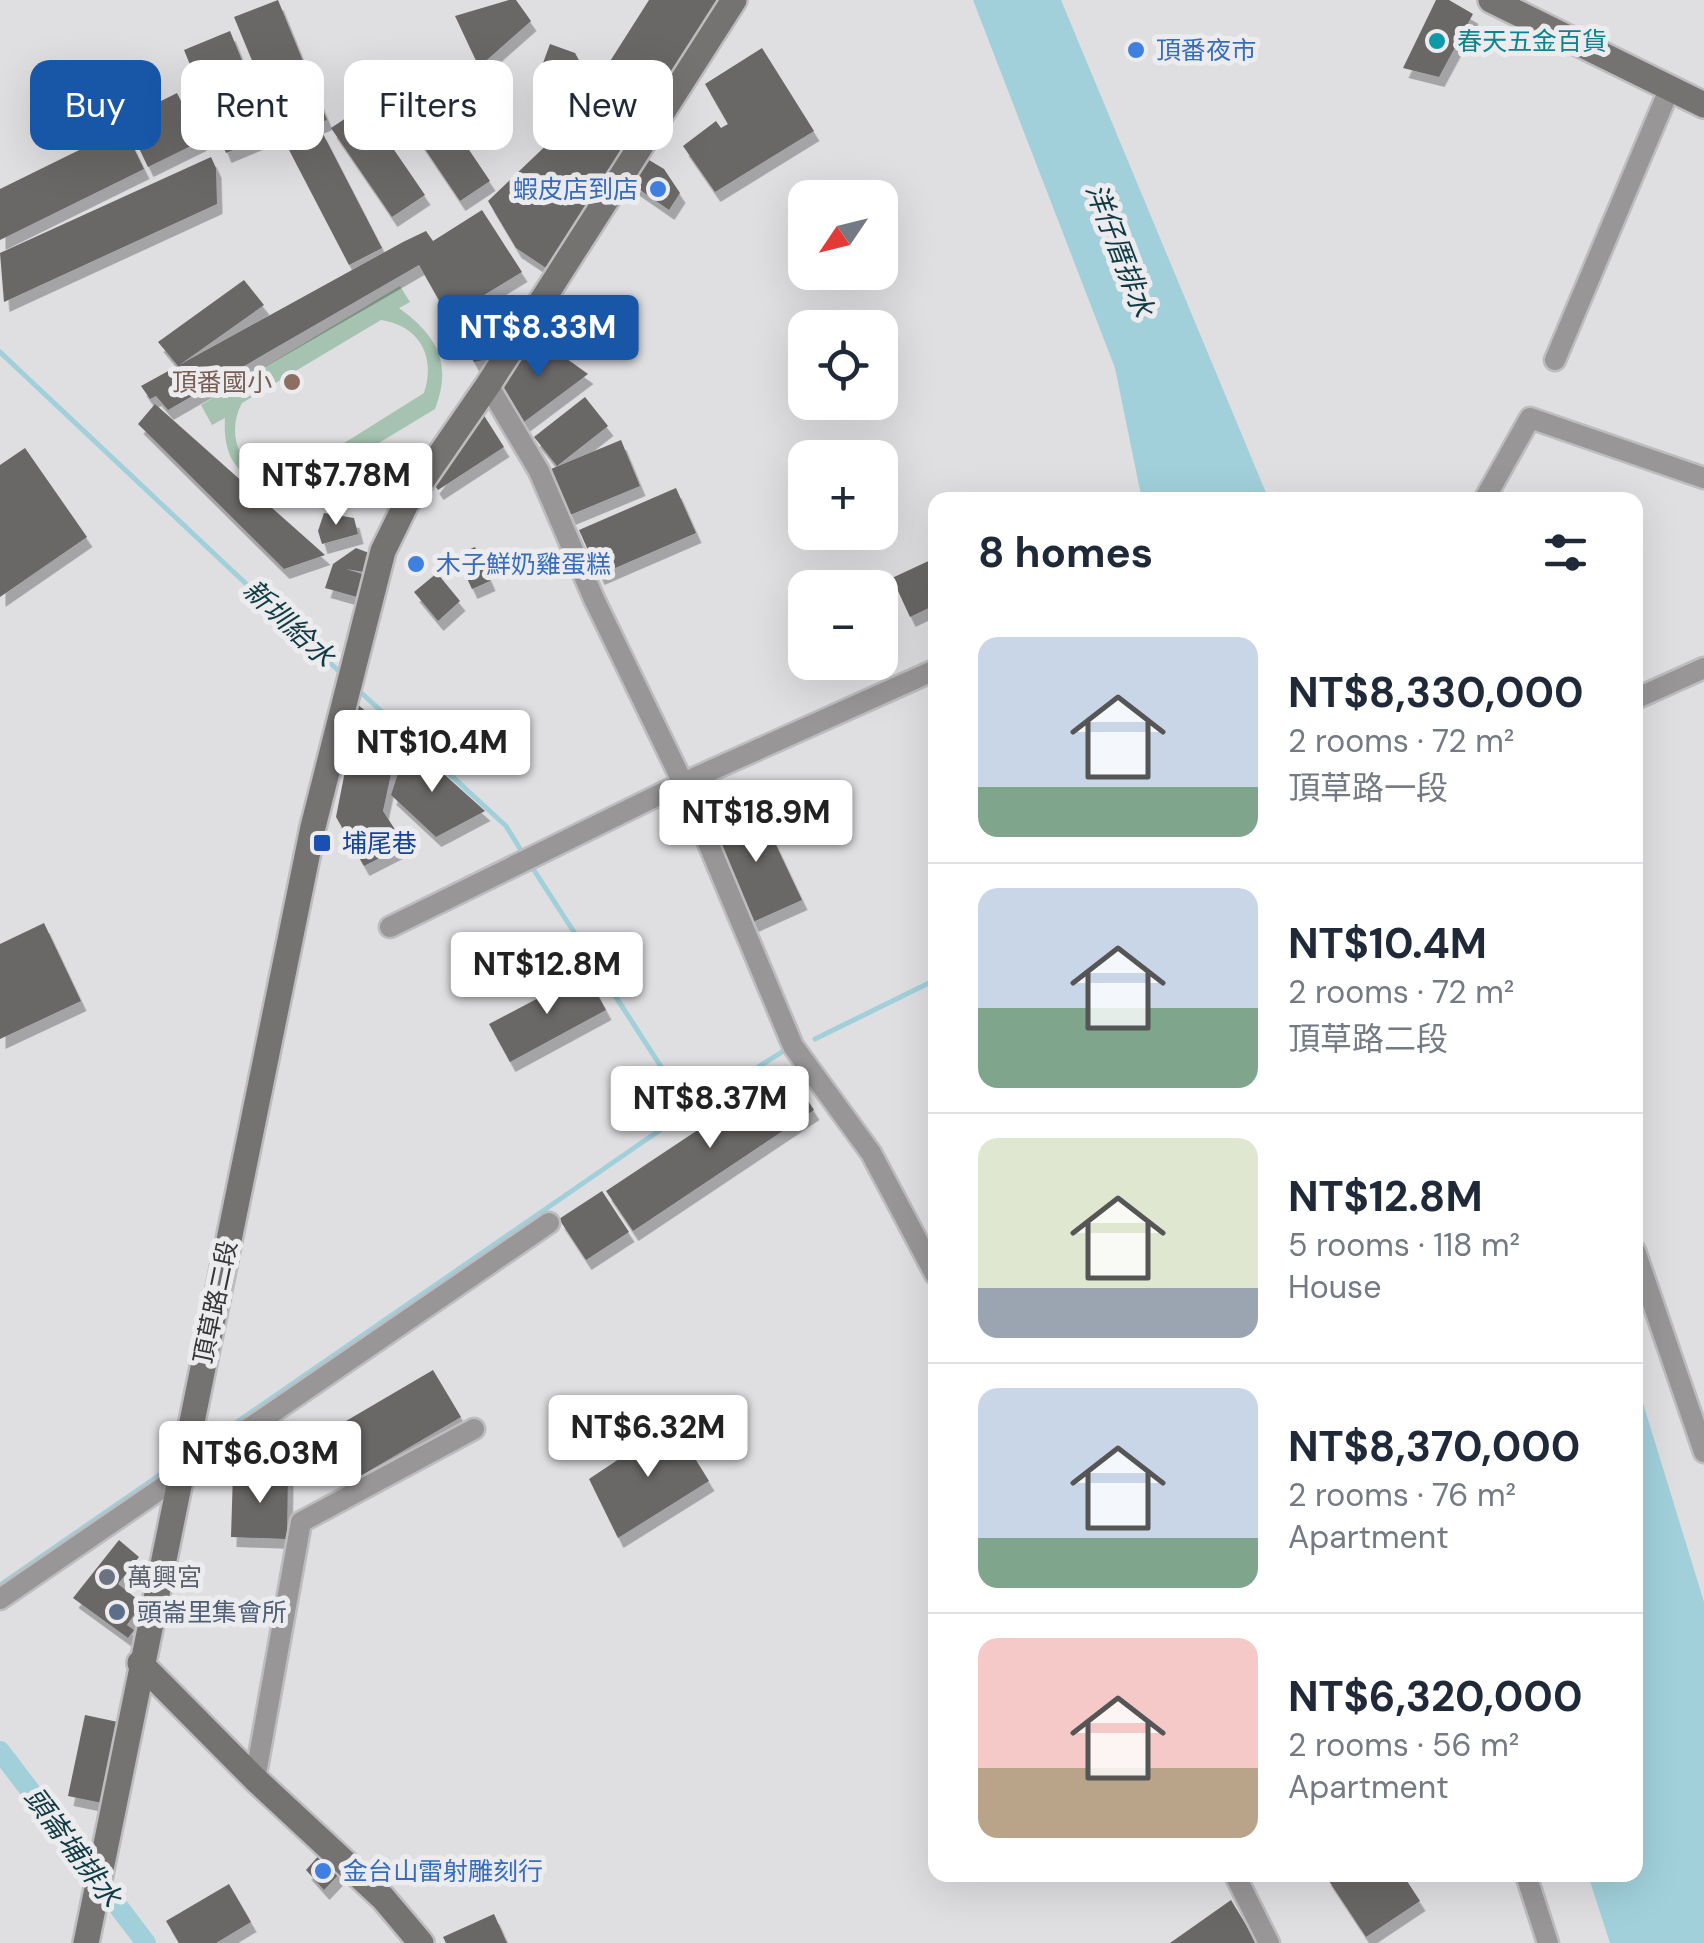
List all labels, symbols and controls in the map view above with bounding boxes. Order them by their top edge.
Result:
place label: 春天五金百貨 [1457,25,1607,58]
marker: 春天五金百貨 [1426,30,1448,52]
place label: 頂番夜市 [1156,34,1256,67]
marker: 頂番夜市 [1125,39,1147,61]
chip: Buy [30,60,161,150]
chip: Rent [181,60,324,150]
chip: Filters [344,60,513,150]
chip: New [533,60,673,150]
place label: 蝦皮店到店 [513,173,638,206]
marker: 蝦皮店到店 [647,178,669,200]
water label: 洋仔厝排水 [1077,178,1163,324]
north arrow [788,180,898,290]
map controls [788,180,898,680]
pin: NT$8.33M [435,295,641,380]
text: NT$8.33M [460,306,616,348]
button: locate [788,310,898,420]
place label: 頂番國小 [172,366,272,399]
marker: 頂番國小 [281,371,303,393]
button: + [788,440,898,550]
pin: NT$7.78M [233,443,439,528]
text: NT$7.78M [261,454,411,496]
text: 8 homes [978,525,1153,580]
icon: filters [1538,525,1593,580]
place label: 木子鮮奶雞蛋糕 [436,548,611,581]
marker: 木子鮮奶雞蛋糕 [405,553,427,575]
button: − [788,570,898,680]
water label: 新圳給水 [235,572,344,676]
text: NT$8,330,000 [1288,665,1584,720]
icon: home [1058,677,1178,797]
pin: NT$10.4M [329,710,535,795]
text: 2 rooms · 72 m² [1288,720,1514,762]
text: NT$10.4M [356,721,508,763]
text: 頂草路一段 [1288,767,1448,809]
pin: NT$18.9M [653,780,859,865]
text: NT$18.9M [681,791,831,833]
place label: 埔尾巷 [342,827,417,860]
marker: 埔尾巷 [311,832,333,854]
text: NT$10.4M [1288,916,1487,971]
icon: home [1058,928,1178,1048]
pin: NT$12.8M [444,932,650,1017]
text: NT$12.8M [473,943,621,985]
text: 2 rooms · 72 m² [1288,971,1514,1013]
text: 頂草路二段 [1288,1018,1448,1060]
pin: NT$8.37M [607,1066,813,1151]
text: NT$8.37M [633,1077,787,1119]
text: NT$12.8M [1288,1169,1483,1224]
icon: home [1058,1178,1178,1298]
text: 5 rooms · 118 m² [1288,1224,1520,1266]
street label: 頂草路二段 [186,1238,245,1367]
text: House [1288,1266,1381,1308]
pin: NT$6.32M [545,1395,751,1480]
text: NT$6.32M [571,1406,725,1448]
text: NT$8,370,000 [1288,1419,1580,1474]
pin: NT$6.03M [157,1421,363,1506]
icon: home [1058,1428,1178,1548]
text: NT$6.03M [181,1432,339,1474]
text: 2 rooms · 76 m² [1288,1474,1516,1516]
text: Apartment [1288,1516,1449,1558]
place label: 萬興宮 [127,1561,202,1594]
marker: 萬興宮 [96,1566,118,1588]
place label: 頭崙里集會所 [137,1596,287,1629]
marker: 頭崙里集會所 [106,1601,128,1623]
text: NT$6,320,000 [1288,1669,1582,1724]
icon: home [1058,1678,1178,1798]
text: 2 rooms · 56 m² [1288,1724,1519,1766]
text: Apartment [1288,1766,1449,1808]
water label: 頭崙埔排水 [16,1780,131,1916]
place label: 金台山雷射雕刻行 [343,1855,543,1888]
marker: 金台山雷射雕刻行 [312,1860,334,1882]

